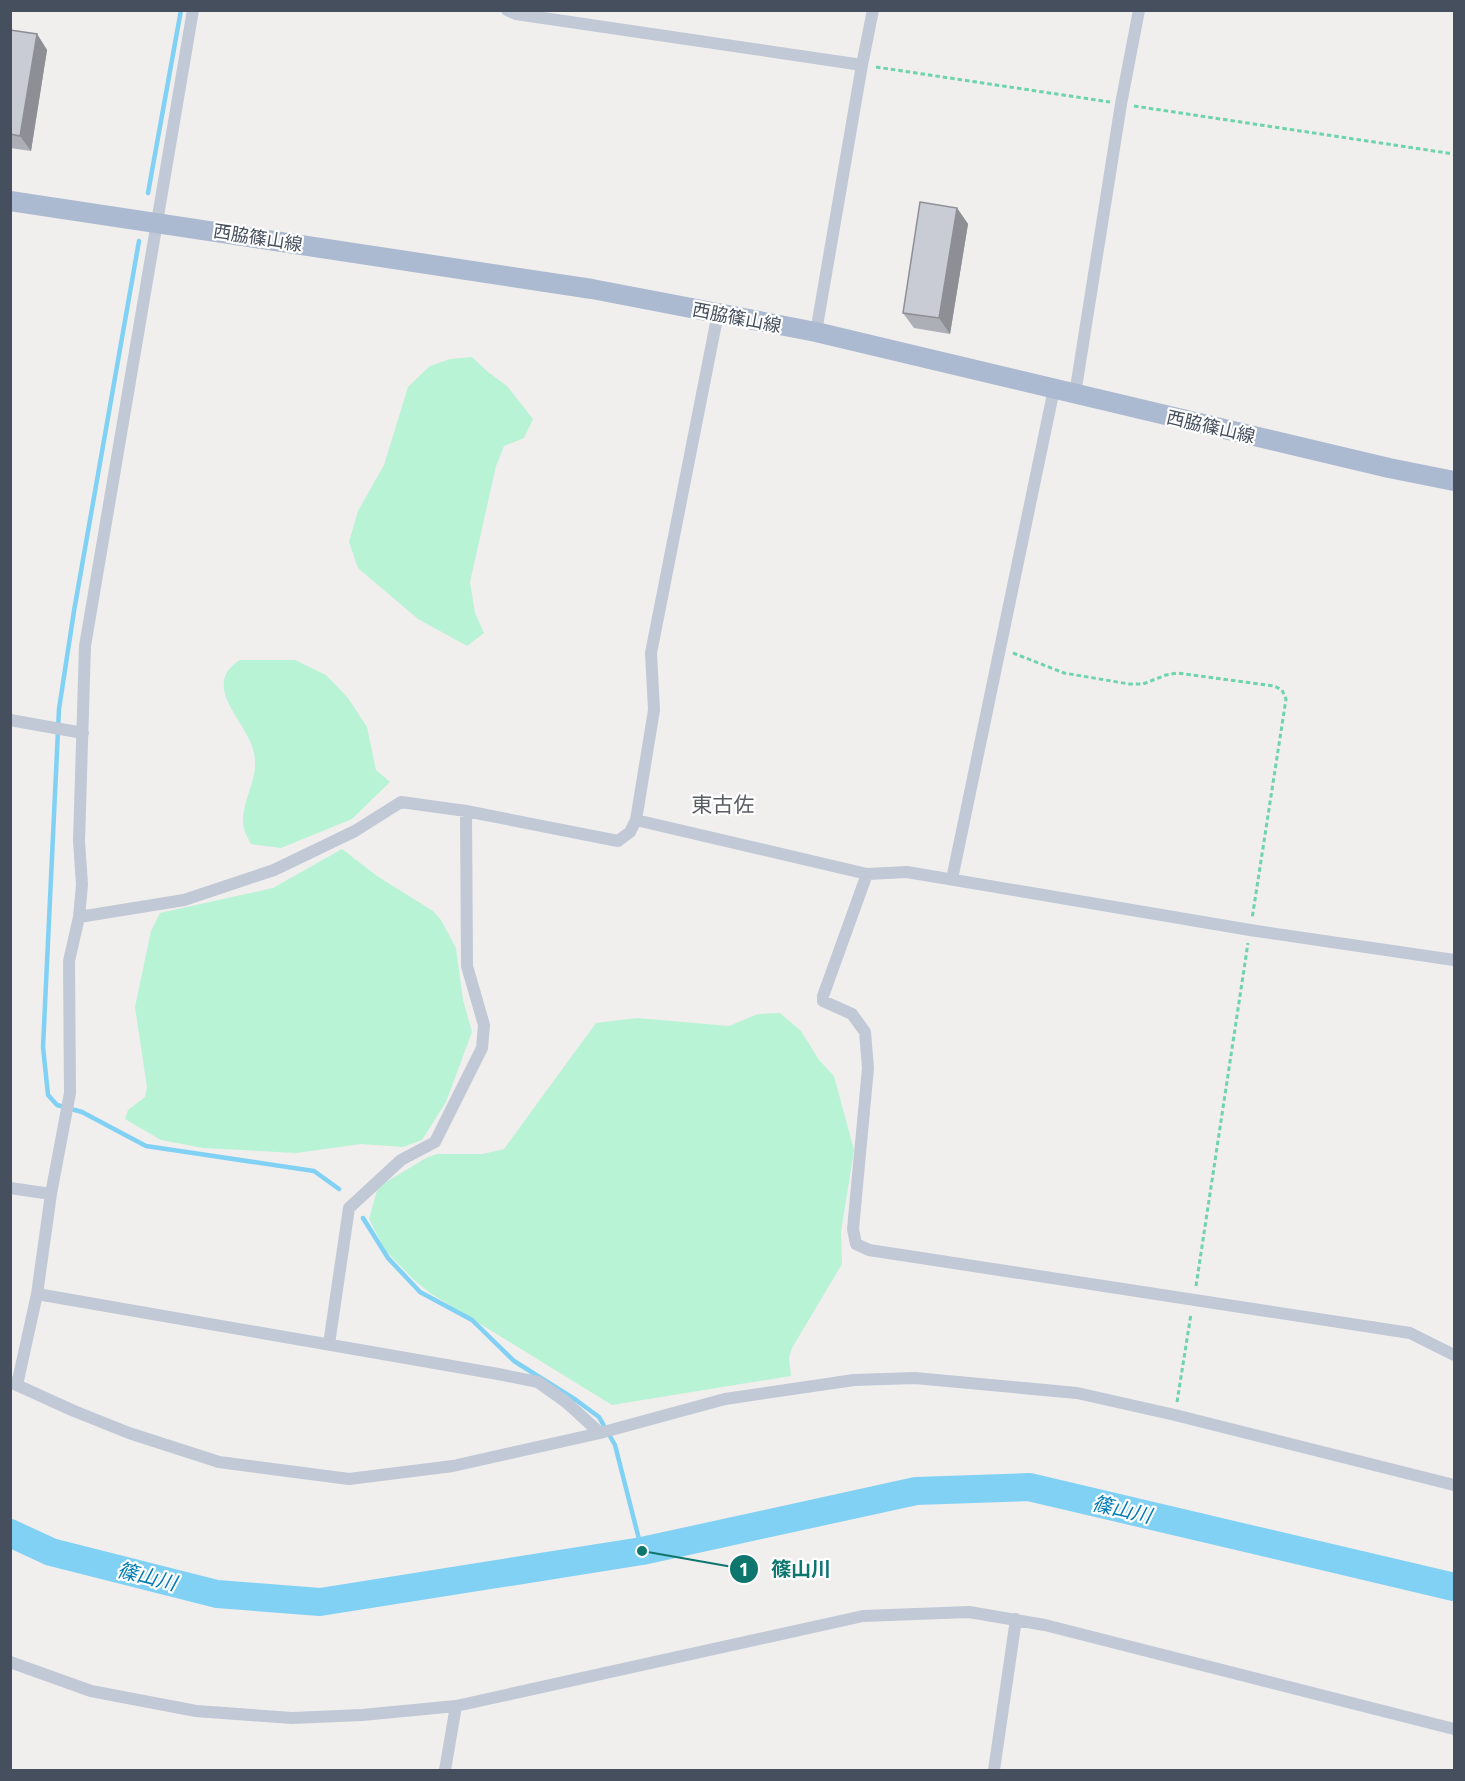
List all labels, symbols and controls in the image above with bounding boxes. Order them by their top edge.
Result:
street label: 西脇篠山線 [212,218,304,256]
street label: 西脇篠山線 [691,297,783,337]
street label: 西脇篠山線 [1164,404,1258,448]
district label: 東古佐 [692,790,755,818]
water label: 篠山川 [1090,1489,1156,1529]
callout: 篠山川 [729,1550,843,1588]
text: 篠山川 [771,1555,831,1582]
water label: 篠山川 [115,1556,181,1597]
text: 1 [739,1557,749,1581]

